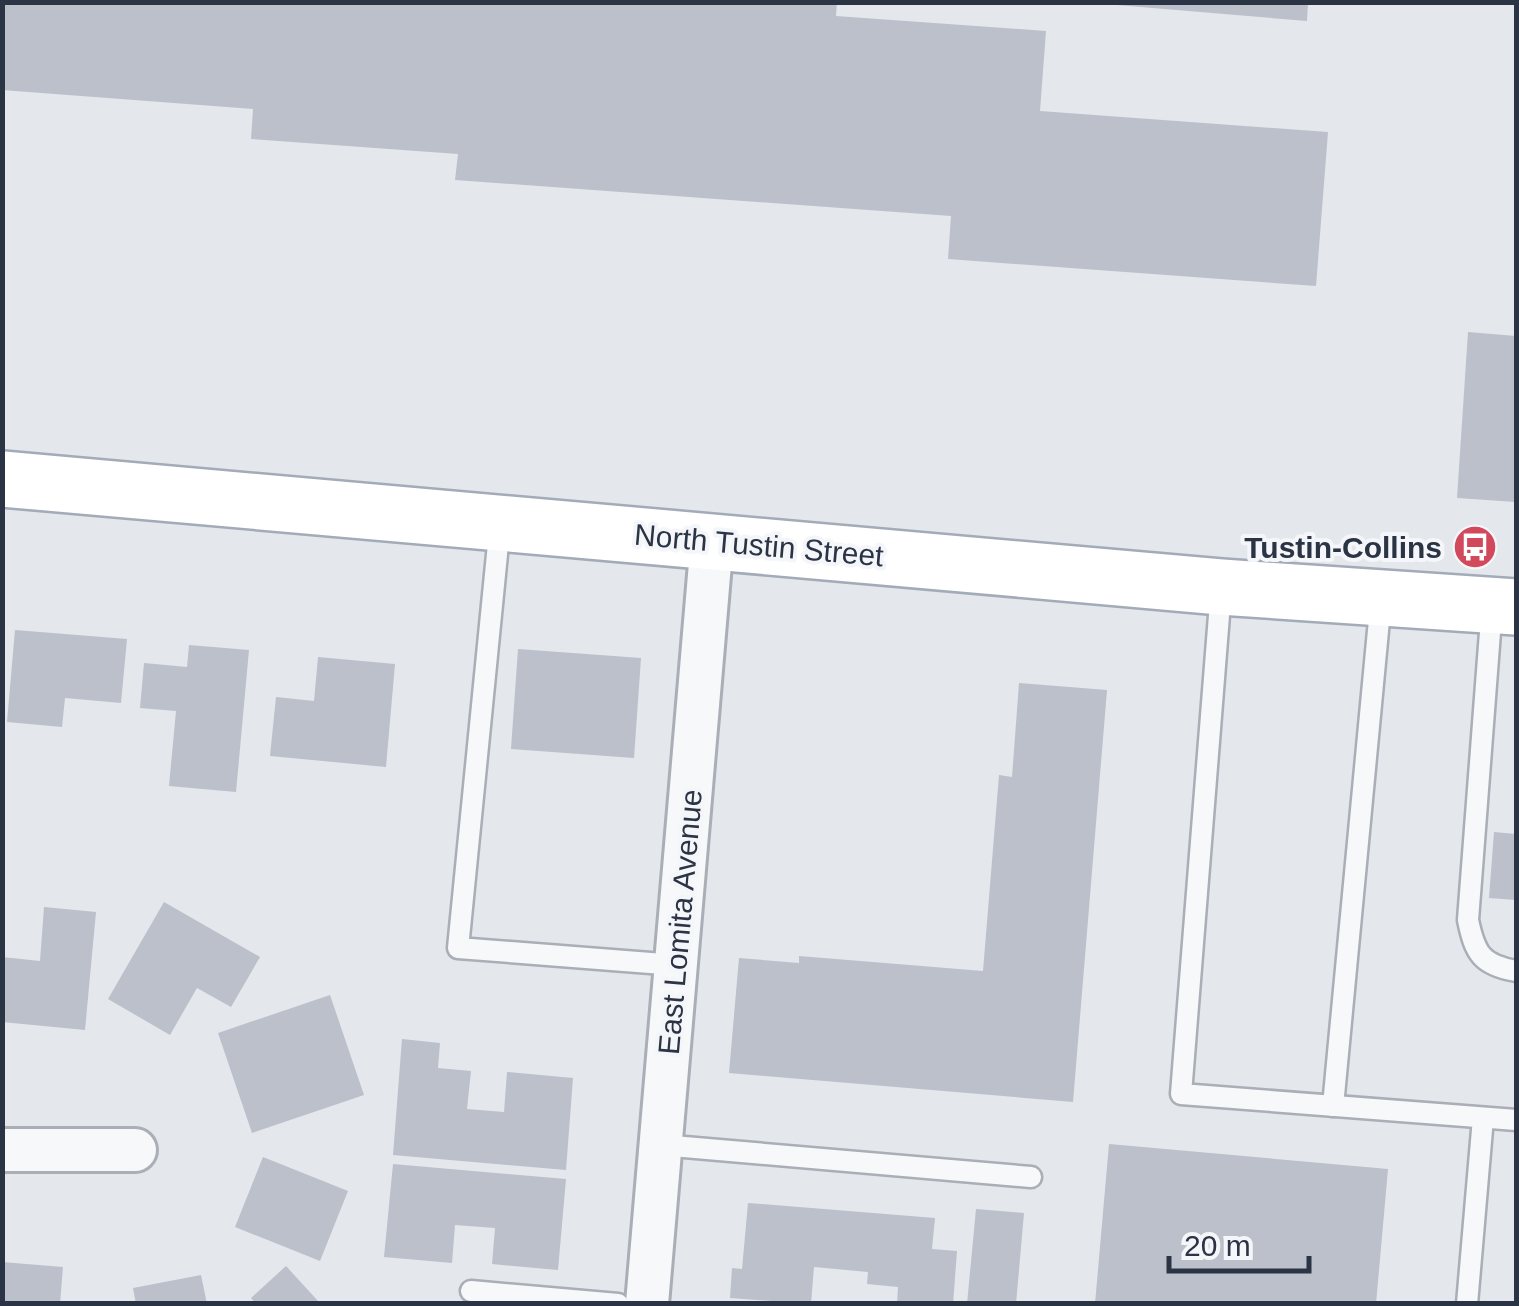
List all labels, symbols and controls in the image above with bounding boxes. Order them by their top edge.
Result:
street label: North Tustin Street [633,518,886,572]
bus stop icon: Tustin-Collins [1452,524,1498,570]
place label: Tustin-Collins [1244,531,1442,564]
street label: East Lomita Avenue [652,788,708,1056]
scale bar [1169,1211,1309,1273]
text: 20 m [1184,1229,1251,1262]

